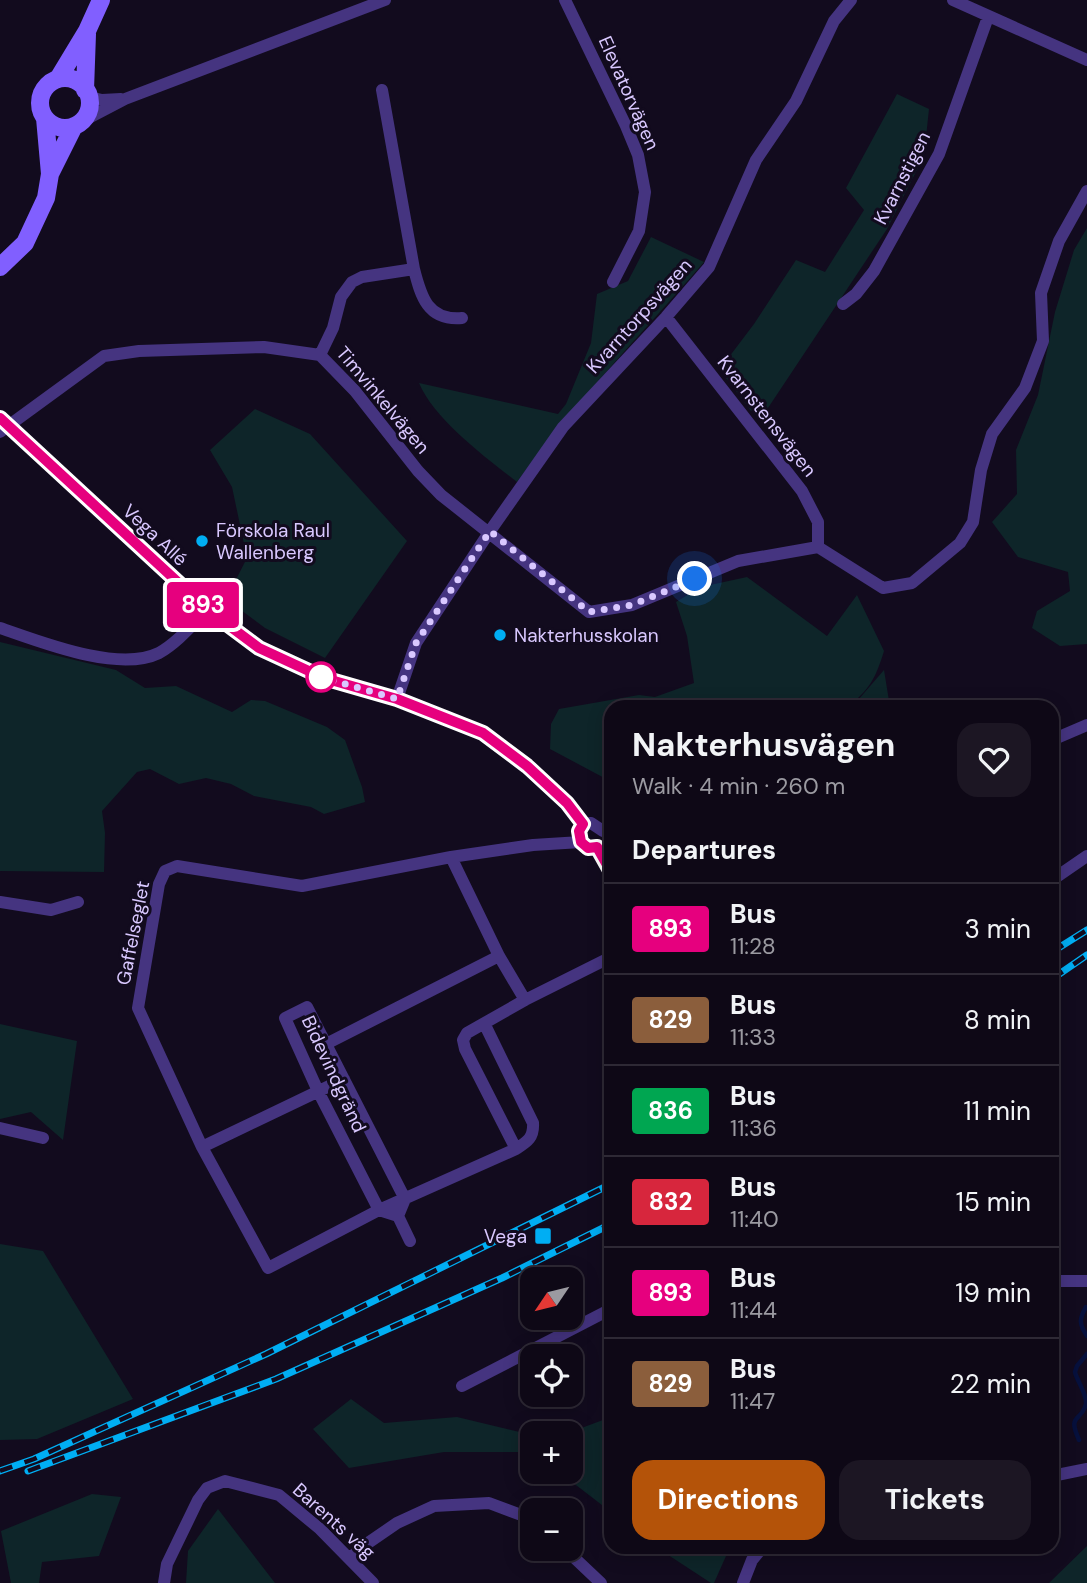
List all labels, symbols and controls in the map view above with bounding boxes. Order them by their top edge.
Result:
street label: Elevatorvägen [593,32,665,154]
street label: Kvarnstigen [868,127,936,229]
street label: Kvarntorpsvägen [581,253,697,379]
street label: Timvinkelvägen [331,341,435,459]
street label: Kvarnstensvägen [712,350,822,482]
street label: Vega Allé [117,499,193,571]
place label: Förskola Raul Wallenberg [216,518,330,565]
marker: Förskola Raul Wallenberg [194,533,210,549]
your location [677,561,712,596]
line badge: 893 [163,582,243,628]
text: 893 [181,589,225,620]
place label: Nakterhusskolan [514,623,659,648]
marker: Nakterhusskolan [492,627,508,643]
unlabelled marker [306,662,336,692]
text: Nakterhusvägen [632,723,895,766]
button: heart [957,723,1031,797]
text: Walk · 4 min · 260 m [632,771,845,801]
text: Departures [632,833,776,867]
street label: Gaffelseglet [111,879,155,987]
text: Bus [730,897,776,931]
text: 3 min [964,912,1031,946]
text: 893 [648,913,693,944]
text: 11:28 [730,931,776,961]
text: Bus [730,988,776,1022]
text: 8 min [964,1003,1031,1037]
text: 829 [648,1004,693,1035]
street label: Bidevindgränd [296,1011,372,1137]
text: 11:33 [730,1022,776,1052]
text: Bus [730,1079,776,1113]
text: 11 min [964,1094,1031,1128]
text: 836 [648,1095,693,1126]
text: 11:36 [730,1113,777,1143]
text: Bus [730,1170,776,1204]
text: 15 min [956,1185,1031,1219]
text: 832 [649,1186,692,1217]
text: 11:40 [730,1204,779,1234]
place label: Vega [484,1224,527,1249]
marker: Vega [533,1226,553,1246]
text: Bus [730,1261,776,1295]
north arrow [520,1267,583,1330]
map controls [520,1267,583,1561]
text: 19 min [955,1276,1031,1310]
text: 893 [648,1277,693,1308]
text: 11:44 [730,1295,777,1325]
button: locate [520,1344,583,1407]
text: Bus [730,1352,776,1386]
text: 22 min [950,1367,1031,1401]
text: 829 [648,1368,693,1399]
text: 11:47 [730,1386,775,1416]
button: + [520,1421,583,1484]
button: Directions [632,1460,825,1540]
button: Tickets [839,1460,1031,1540]
street label: Barents väg [287,1477,381,1565]
button: − [520,1498,583,1561]

